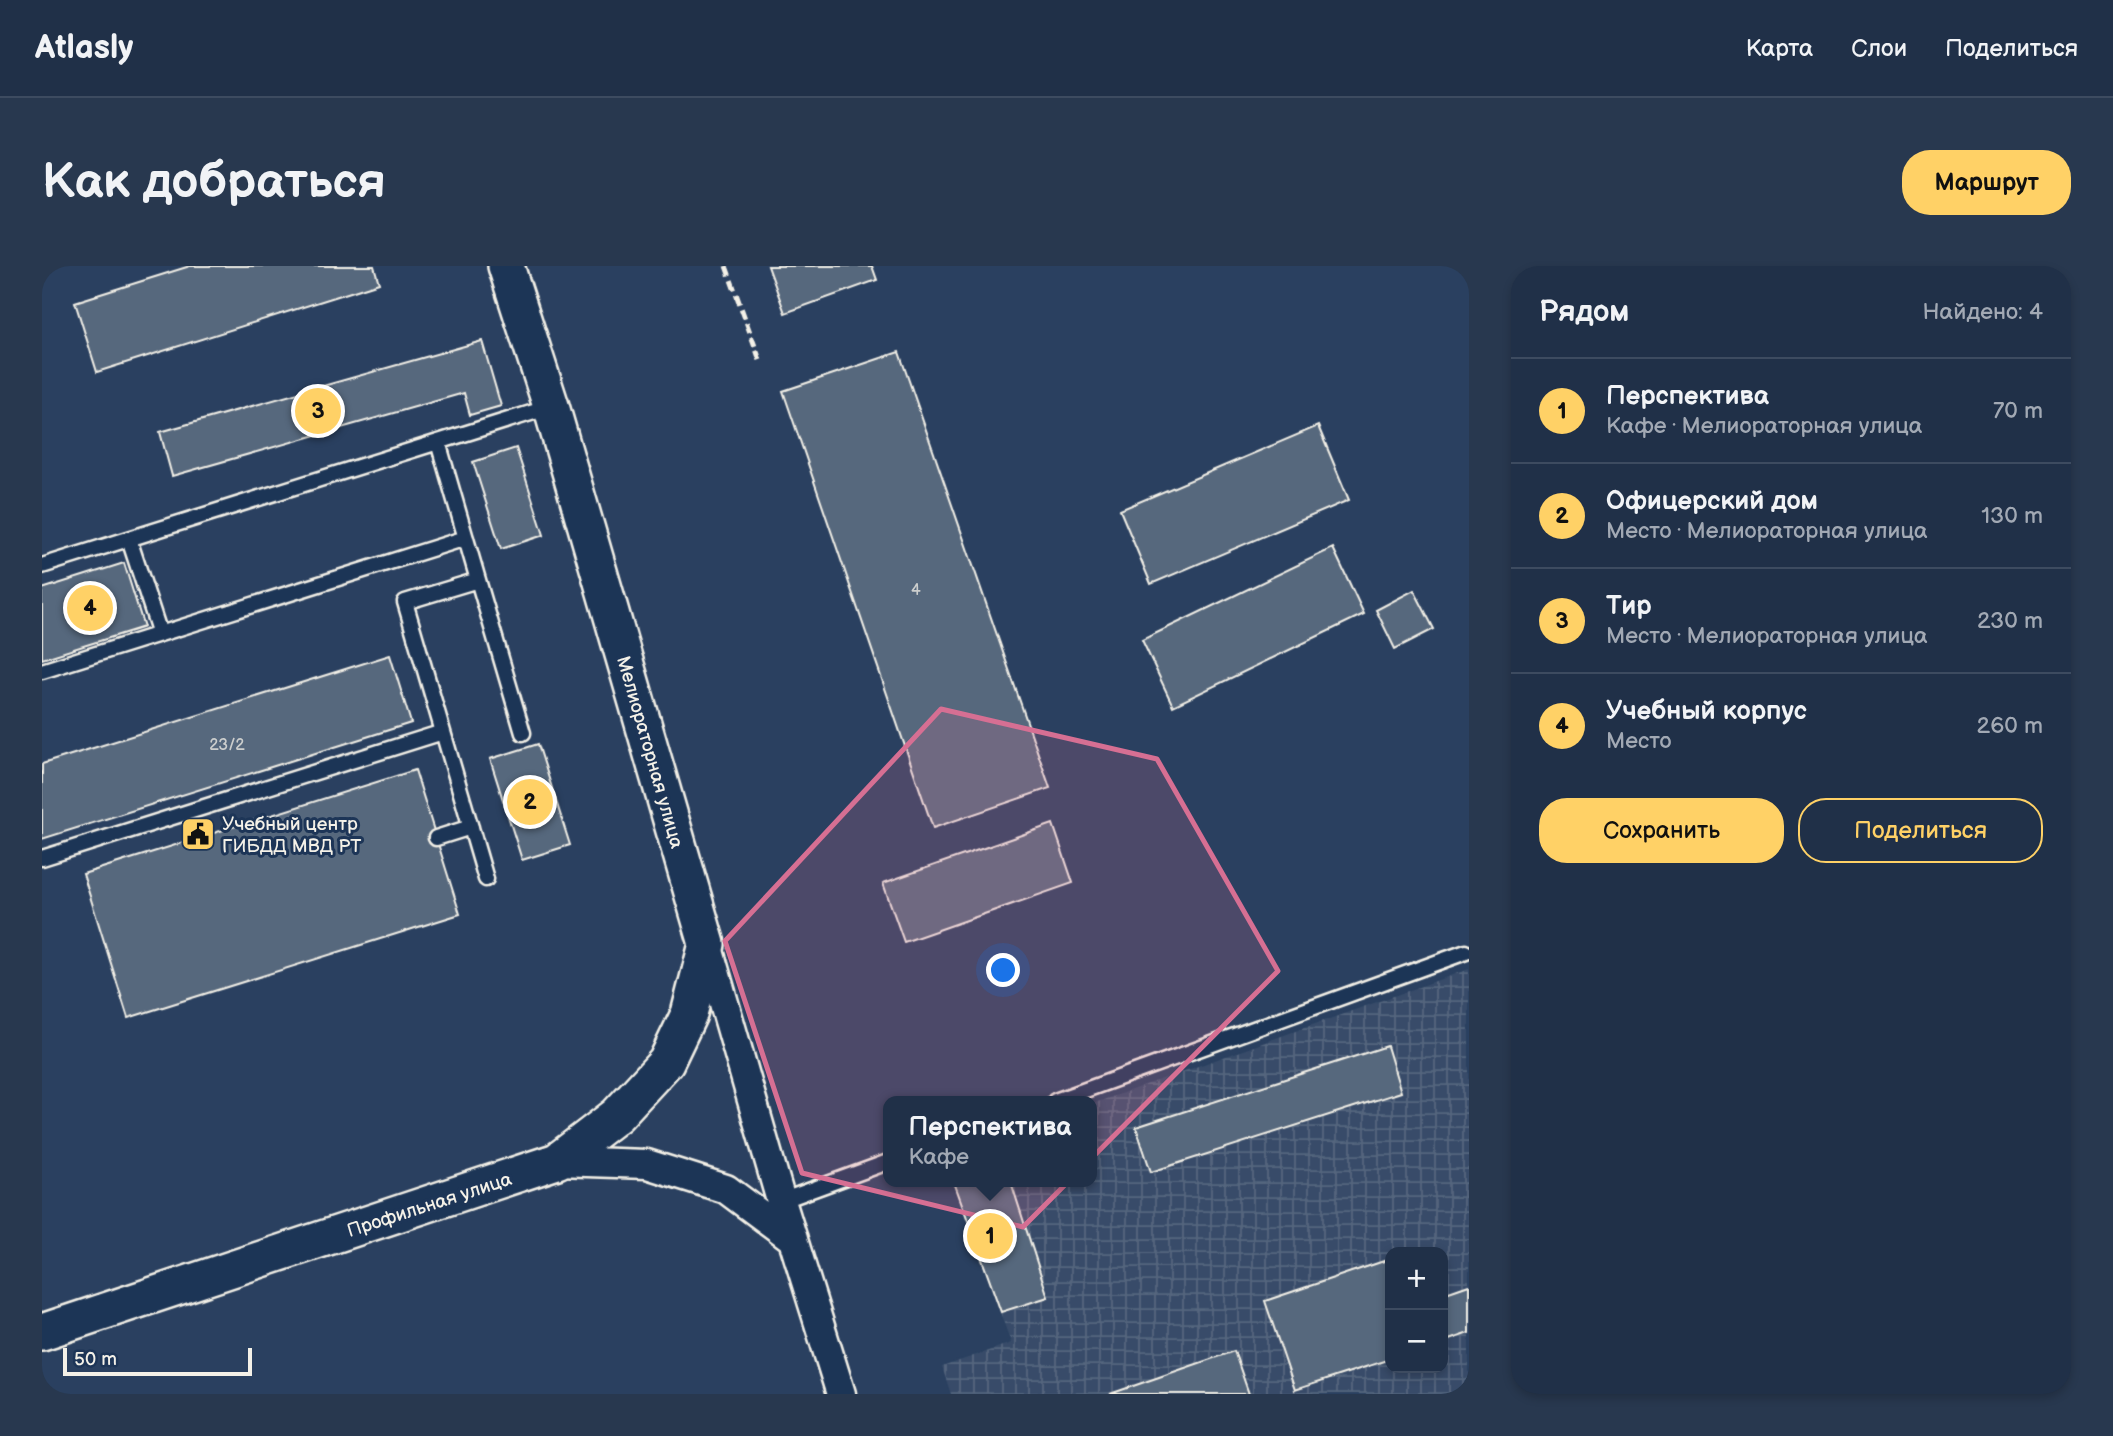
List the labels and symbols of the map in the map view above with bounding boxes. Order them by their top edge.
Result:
pin: 3 [295,385,341,437]
house number: 4 [911,581,921,600]
pin: 4 [67,582,113,634]
street label: Мелиораторная улица [611,654,688,851]
house number: 23/2 [209,736,245,755]
pin: 2 [507,776,553,828]
place label: Учебный центр ГИБДД МВД РТ [222,813,361,858]
public building icon: Учебный центр ГИБДД МВД РТ [179,815,217,853]
your location [986,953,1020,987]
street label: Профильная улица [344,1168,515,1243]
pin: 1 [967,1210,1013,1262]
scale bar [63,1345,252,1377]

